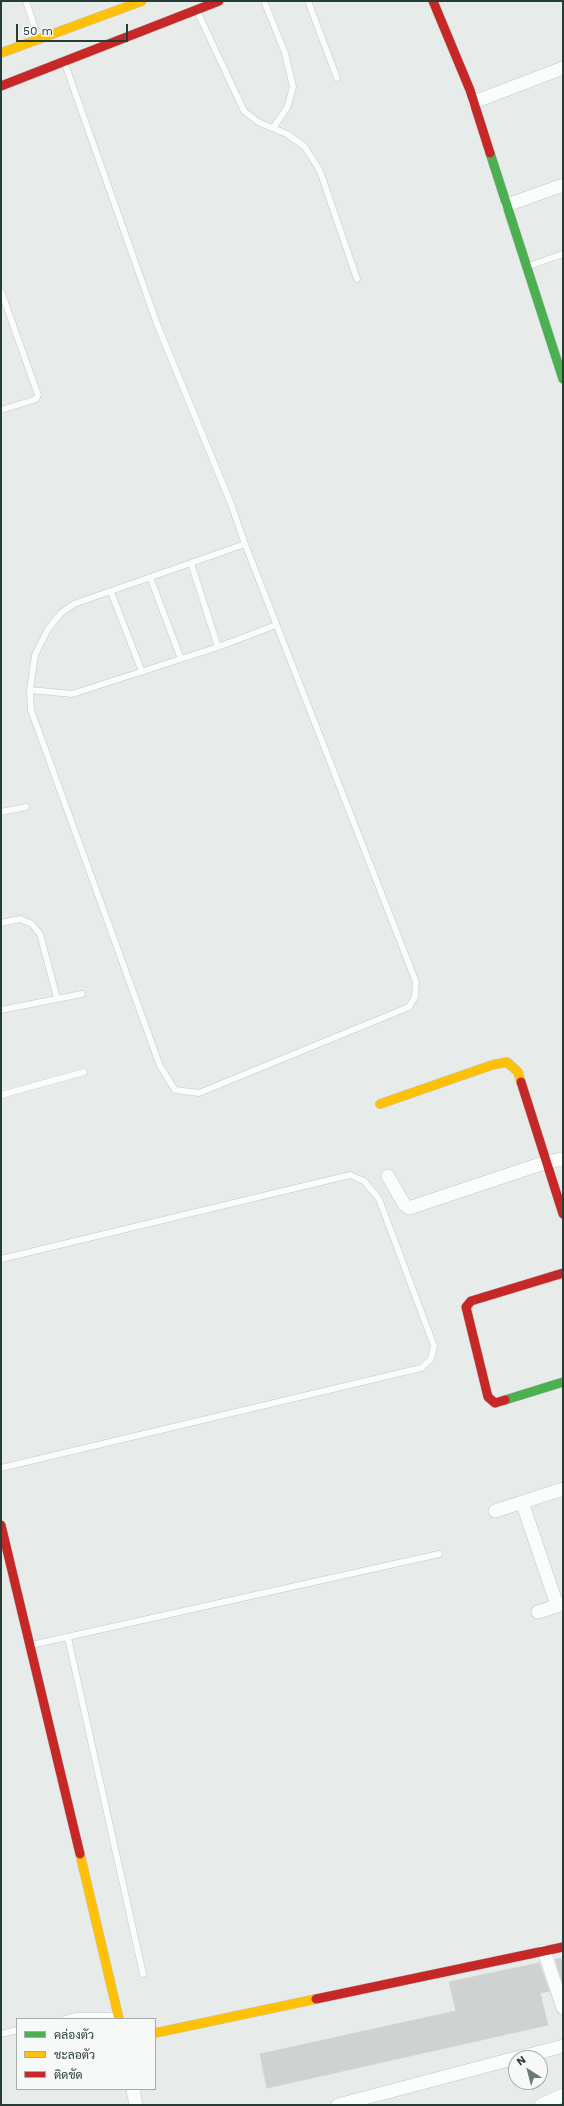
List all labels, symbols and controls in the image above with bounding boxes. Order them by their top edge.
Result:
scale bar [18,16,130,42]
text: 50 m [23,24,53,38]
legend [16,2018,156,2090]
text: คล่องตัว [54,2028,94,2042]
text: ชะลอตัว [54,2048,95,2062]
north arrow [508,2050,548,2090]
text: N [514,2053,528,2068]
text: ติดขัด [54,2068,83,2082]

